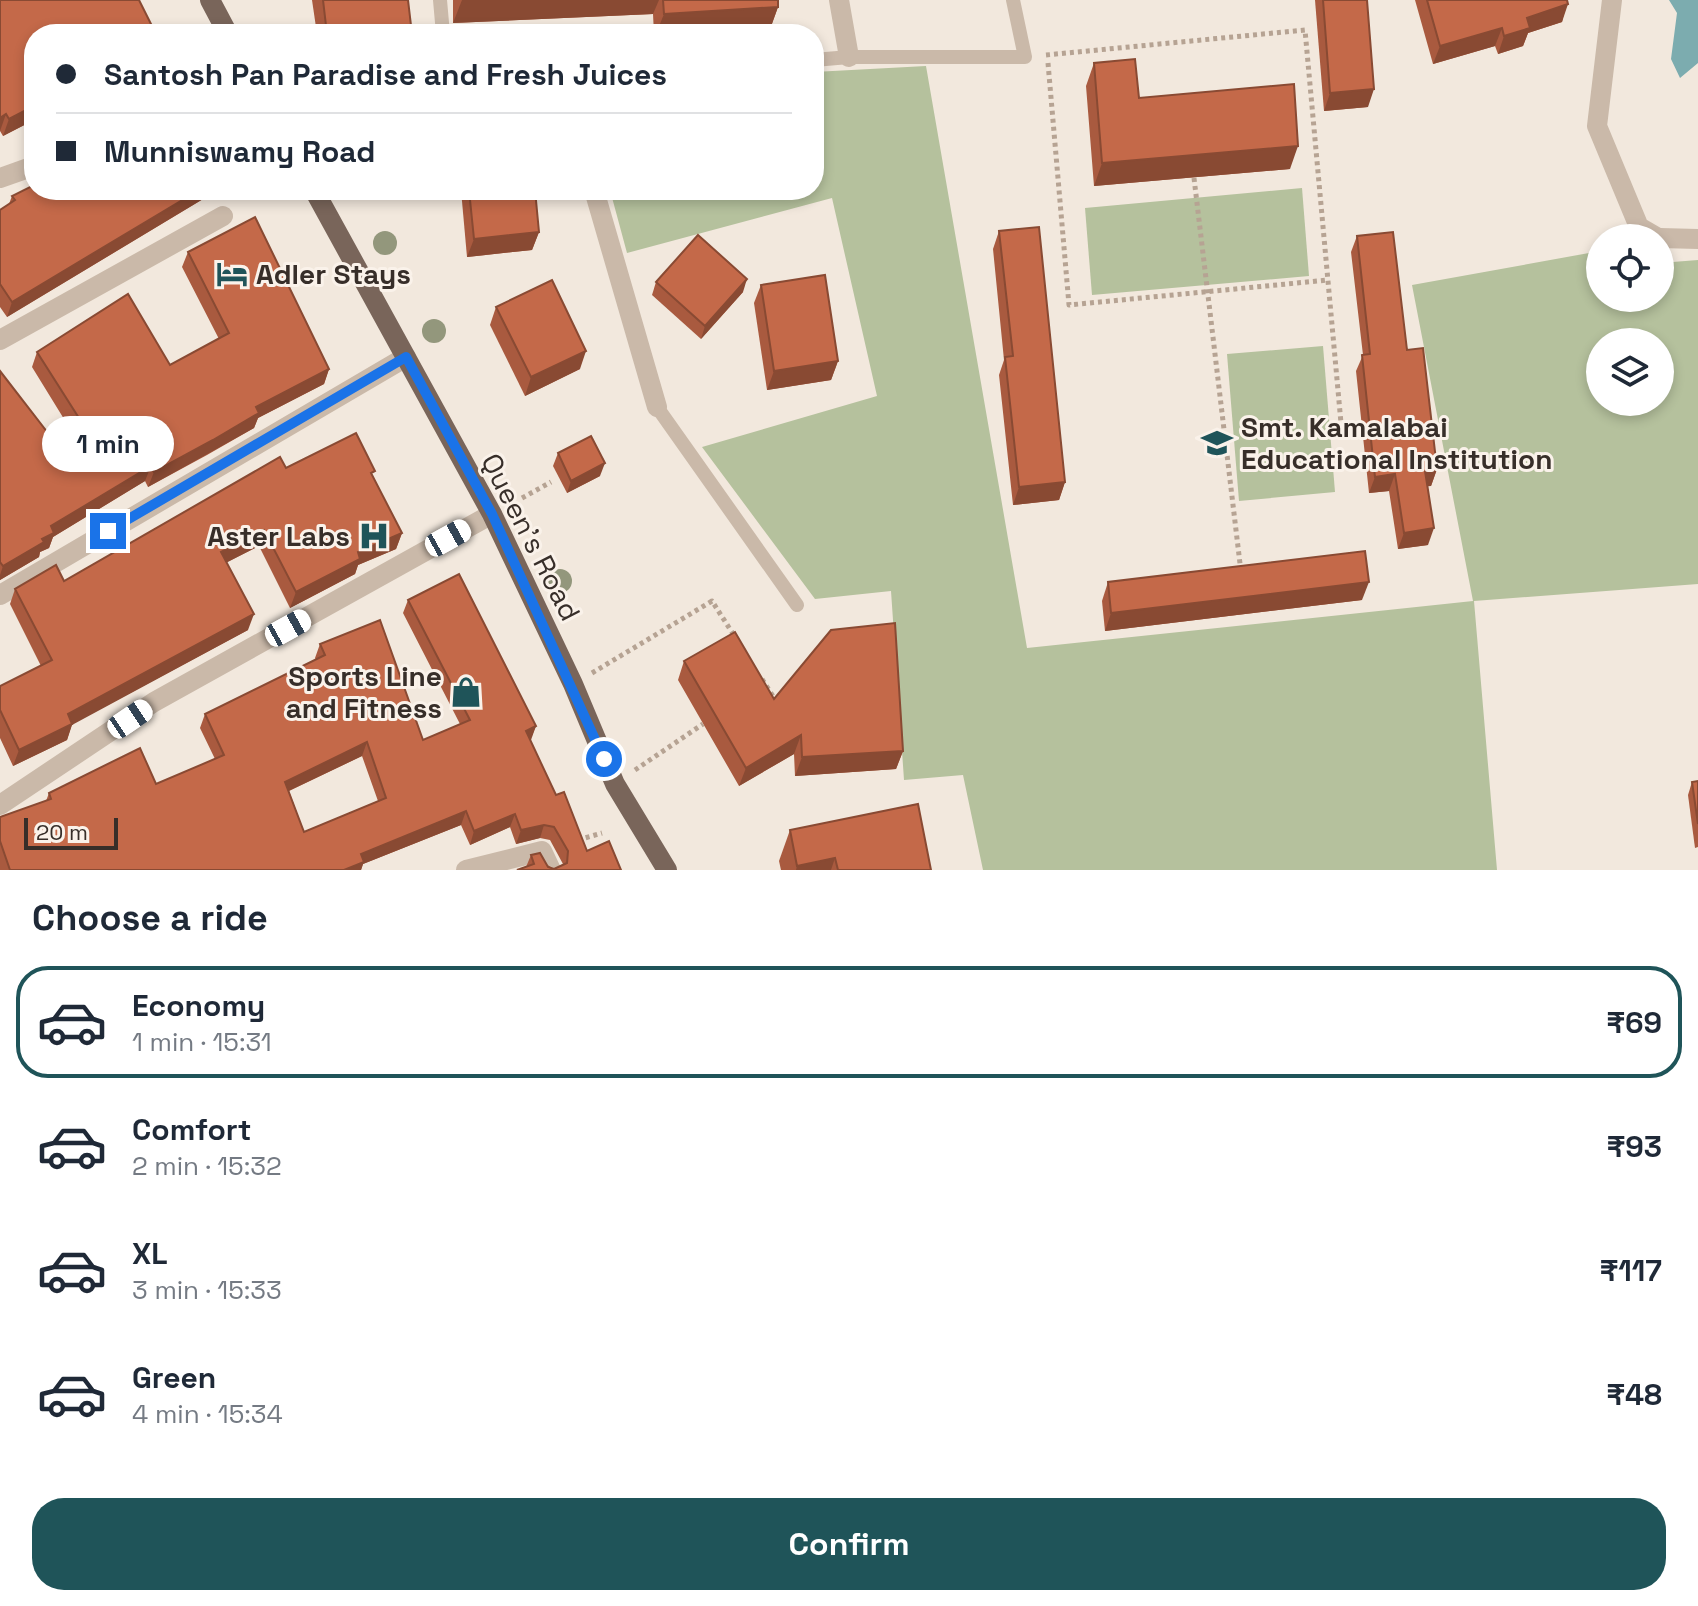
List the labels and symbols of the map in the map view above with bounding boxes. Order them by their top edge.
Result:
place label: Adler Stays [256,256,411,292]
hotel icon: Adler Stays [215,257,249,291]
place label: Smt. Kamalabai Educational Institution [1241,409,1552,477]
callout: 1 min [42,415,174,471]
school or university icon: Smt. Kamalabai Educational Institution [1200,426,1234,460]
street label: Queen's Road [473,447,589,627]
route end [90,513,126,549]
car [421,516,475,560]
place label: Aster Labs [207,518,350,554]
hospital icon: Aster Labs [357,519,391,553]
car [261,606,315,650]
place label: Sports Line and Fitness [286,658,442,726]
shop icon: Sports Line and Fitness [449,675,483,709]
car [103,696,157,742]
route start [586,741,622,777]
scale bar [24,814,118,850]

